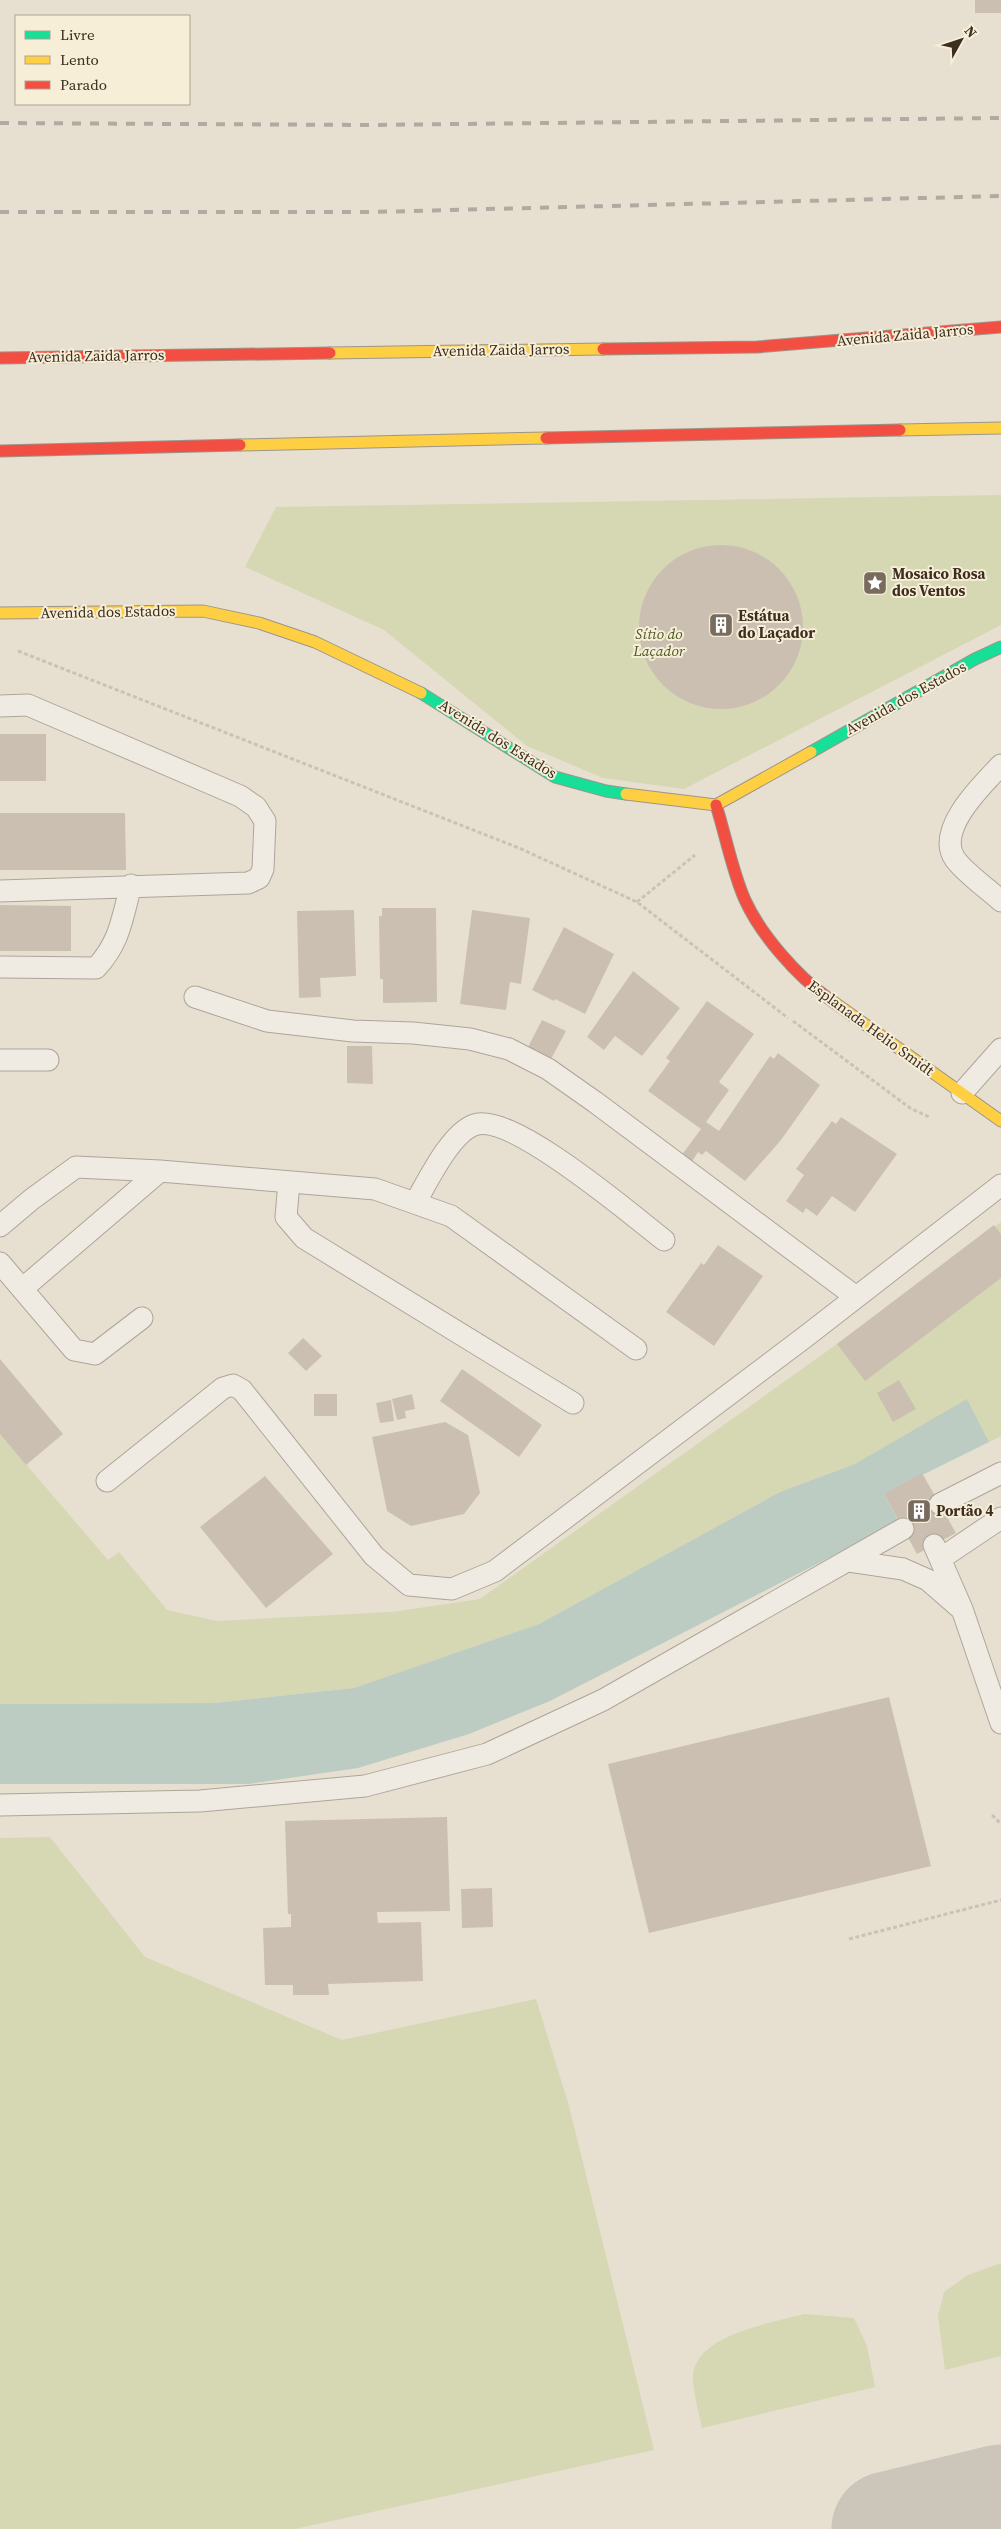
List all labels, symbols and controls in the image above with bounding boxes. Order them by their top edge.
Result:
legend [15,15,190,105]
north arrow [936,15,986,65]
text: N [960,21,982,42]
text: Livre [60,24,95,45]
text: Lento [60,49,99,70]
text: Parado [60,74,107,95]
street label: Avenida Zaida Jarros [836,318,974,351]
street label: Avenida Zaida Jarros [432,338,570,361]
street label: Avenida Zaida Jarros [27,344,165,367]
place label: Mosaico Rosa dos Ventos [892,563,986,601]
place icon: Mosaico Rosa dos Ventos [862,570,888,596]
street label: Avenida dos Estados [40,600,176,623]
place label: Estátua do Laçador [738,605,815,643]
building icon: Estátua do Laçador [708,612,734,638]
park label: Sítio do Laçador [632,623,686,661]
street label: Avenida dos Estados [842,656,970,739]
street label: Avenida dos Estados [435,694,561,783]
street label: Esplanada Helio Smidt [804,975,939,1080]
building icon: Portão 4 [906,1498,932,1524]
place label: Portão 4 [936,1500,994,1521]

